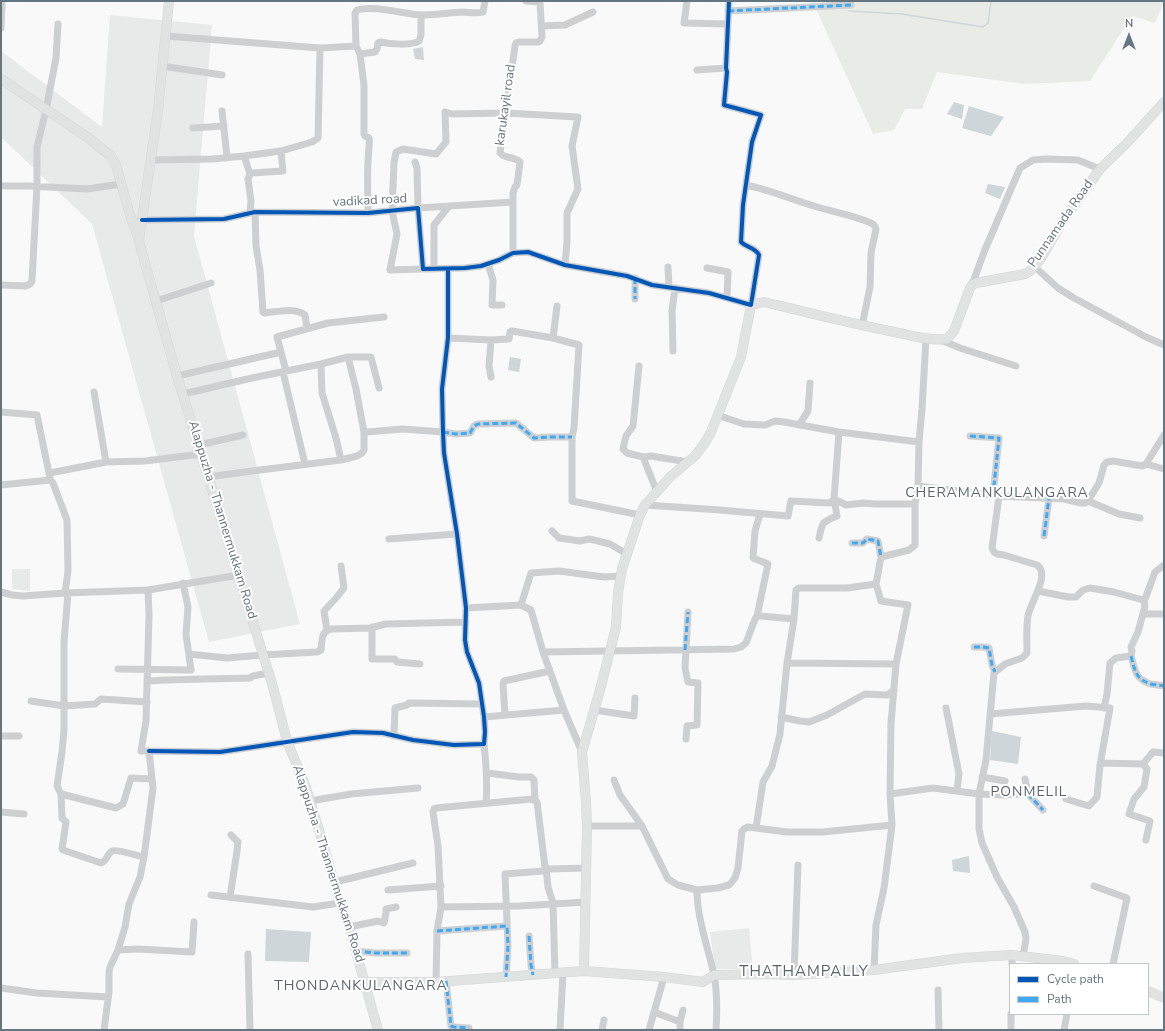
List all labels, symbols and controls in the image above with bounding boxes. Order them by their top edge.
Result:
north arrow [1109,16,1149,56]
text: N [1125,16,1133,31]
street label: karukayil road [493,63,519,147]
street label: Punnamada Road [1025,177,1097,271]
street label: vadikad road [332,191,408,211]
street label: Alappuzha - Thannermukkam Road [184,419,260,621]
district label: CHERAMANKULANGARA [905,486,1089,502]
street label: Alappuzha - Thannermukkam Road [289,763,367,965]
district label: PONMELIL [991,785,1067,801]
district label: THATHAMPALLY [739,963,869,981]
legend [1009,963,1149,1015]
text: Cycle path [1047,971,1104,987]
district label: THONDANKULANGARA [274,979,448,995]
text: Path [1047,991,1072,1007]

